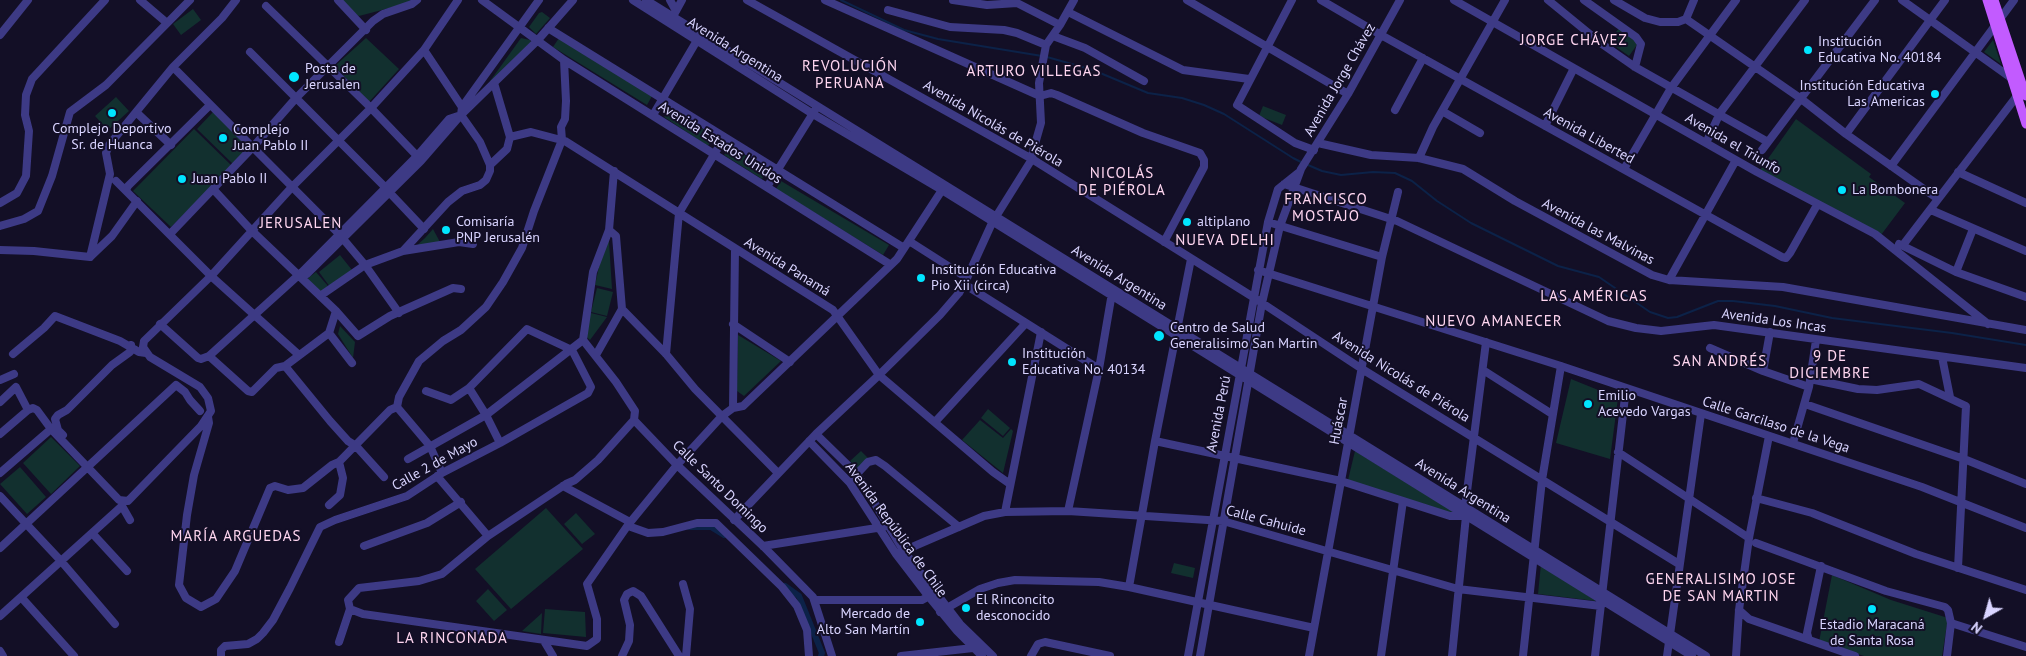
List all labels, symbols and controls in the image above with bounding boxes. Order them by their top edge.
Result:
street label: Avenida Argentina [684,14,786,86]
street label: Avenida Jorge Chávez [1301,20,1379,140]
district label: JORGE CHÁVEZ [1519,32,1629,50]
place label: Institución Educativa No. 40184 [1818,34,1941,66]
marker: Institución Educativa No. 40184 [1802,44,1814,56]
district label: REVOLUCIÓN PERUANA [801,58,899,93]
place label: Posta de Jerusalen [305,61,360,94]
district label: ARTURO VILLEGAS [965,63,1103,81]
marker: Posta de Jerusalen [287,70,301,84]
street label: Avenida Nicolás de Piérola [920,77,1066,171]
place label: Institución Educativa Las Americas [1800,78,1925,110]
marker: Institución Educativa Las Americas [1929,88,1941,100]
street label: Avenida Estados Unidos [655,98,785,188]
street label: Avenida Liberted [1541,104,1637,168]
marker: Complejo Deportivo Sr. de Huanca [106,107,118,119]
street label: Avenida el Triunfo [1682,110,1784,178]
place label: Complejo Deportivo Sr. de Huanca [52,121,172,154]
place label: Complejo Juan Pablo II [233,122,308,154]
marker: Complejo Juan Pablo II [217,132,229,144]
district label: NICOLÁS DE PIÉROLA [1077,165,1167,200]
place label: Juan Pablo II [192,171,267,187]
marker: Juan Pablo II [176,173,188,185]
place label: La Bombonera [1852,182,1938,198]
marker: La Bombonera [1836,184,1848,196]
district label: FRANCISCO MOSTAJO [1283,191,1369,226]
street label: Avenida las Malvinas [1539,195,1657,269]
place label: Comisaría PNP Jerusalén [456,214,540,246]
place label: altiplano [1197,214,1250,230]
district label: JERUSALEN [259,215,343,233]
marker: altiplano [1181,216,1193,228]
marker: Comisaría PNP Jerusalén [440,224,452,236]
district label: NUEVA DELHI [1174,232,1276,250]
street label: Avenida Panamá [741,234,833,300]
street label: Avenida Argentina [1068,242,1170,314]
place label: Institución Educativa Pio Xii (circa) [931,262,1056,294]
marker: Institución Educativa Pio Xii (circa) [915,272,927,284]
district label: LAS AMÉRICAS [1539,288,1649,306]
street label: Avenida Los Incas [1721,305,1827,337]
district label: NUEVO AMANECER [1424,313,1564,331]
place label: Centro de Salud Generalisimo San Martin [1170,320,1317,352]
street label: Avenida Nicolás de Piérola [1329,328,1473,426]
marker: Centro de Salud Generalisimo San Martin [1152,329,1166,343]
place label: Institución Educativa No. 40134 [1022,346,1145,378]
district label: 9 DE DICIEMBRE [1788,348,1872,383]
district label: SAN ANDRÉS [1672,353,1768,371]
marker: Institución Educativa No. 40134 [1006,356,1018,368]
street label: Avenida Perú [1203,374,1235,454]
place label: Emilio Acevedo Vargas [1598,388,1691,421]
street label: Calle Garcilaso de la Vega [1700,393,1852,457]
street label: Huáscar [1326,396,1352,446]
marker: Emilio Acevedo Vargas [1582,398,1594,410]
street label: Calle 2 de Mayo [389,434,481,494]
street label: Calle Santo Domingo [669,437,771,537]
street label: Avenida Argentina [1412,455,1514,527]
street label: Avenida República de Chile [842,459,950,601]
street label: Calle Cahuide [1224,502,1308,540]
district label: MARÍA ARGUEDAS [169,528,303,546]
district label: GENERALISIMO JOSE DE SAN MARTIN [1643,571,1799,606]
north arrow [1961,591,2011,641]
place label: El Rinconcito desconocido [976,592,1054,624]
marker: El Rinconcito desconocido [960,602,972,614]
marker: Estadio Maracaná de Santa Rosa [1866,603,1878,615]
place label: Mercado de Alto San Martín [817,606,910,638]
marker: Mercado de Alto San Martín [914,616,926,628]
place label: Estadio Maracaná de Santa Rosa [1819,617,1925,650]
text: N [1968,618,1986,638]
district label: LA RINCONADA [395,630,509,648]

